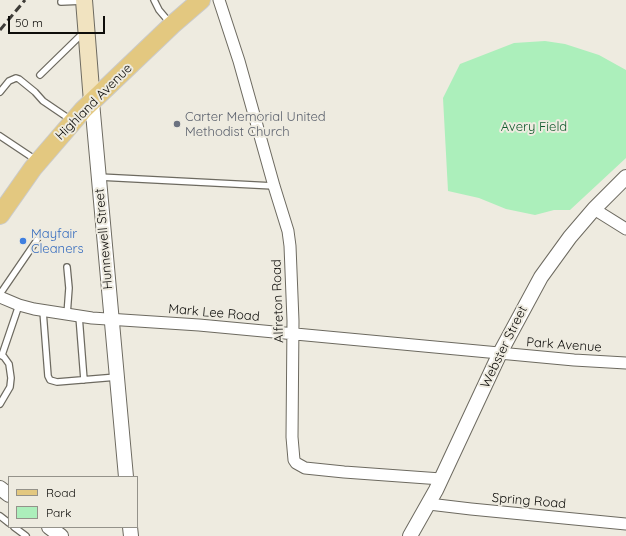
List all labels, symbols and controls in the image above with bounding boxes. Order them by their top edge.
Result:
scale bar [10,8,107,34]
text: 50 m [15,15,43,30]
street label: Highland Avenue [52,60,136,144]
place label: Carter Memorial United Methodist Church [185,109,326,140]
marker: Carter Memorial United Methodist Church [172,119,182,129]
park label: Avery Field [501,119,567,135]
street label: Hunnewell Street [92,188,116,290]
place label: Mayfair Cleaners [31,226,84,257]
marker: Mayfair Cleaners [18,236,28,246]
street label: Alfreton Road [269,259,287,343]
street label: Mark Lee Road [168,301,260,325]
street label: Webster Street [477,303,531,391]
street label: Park Avenue [526,335,602,355]
legend [8,476,138,528]
text: Road [46,485,76,500]
street label: Spring Road [491,490,567,512]
text: Park [46,505,71,520]

